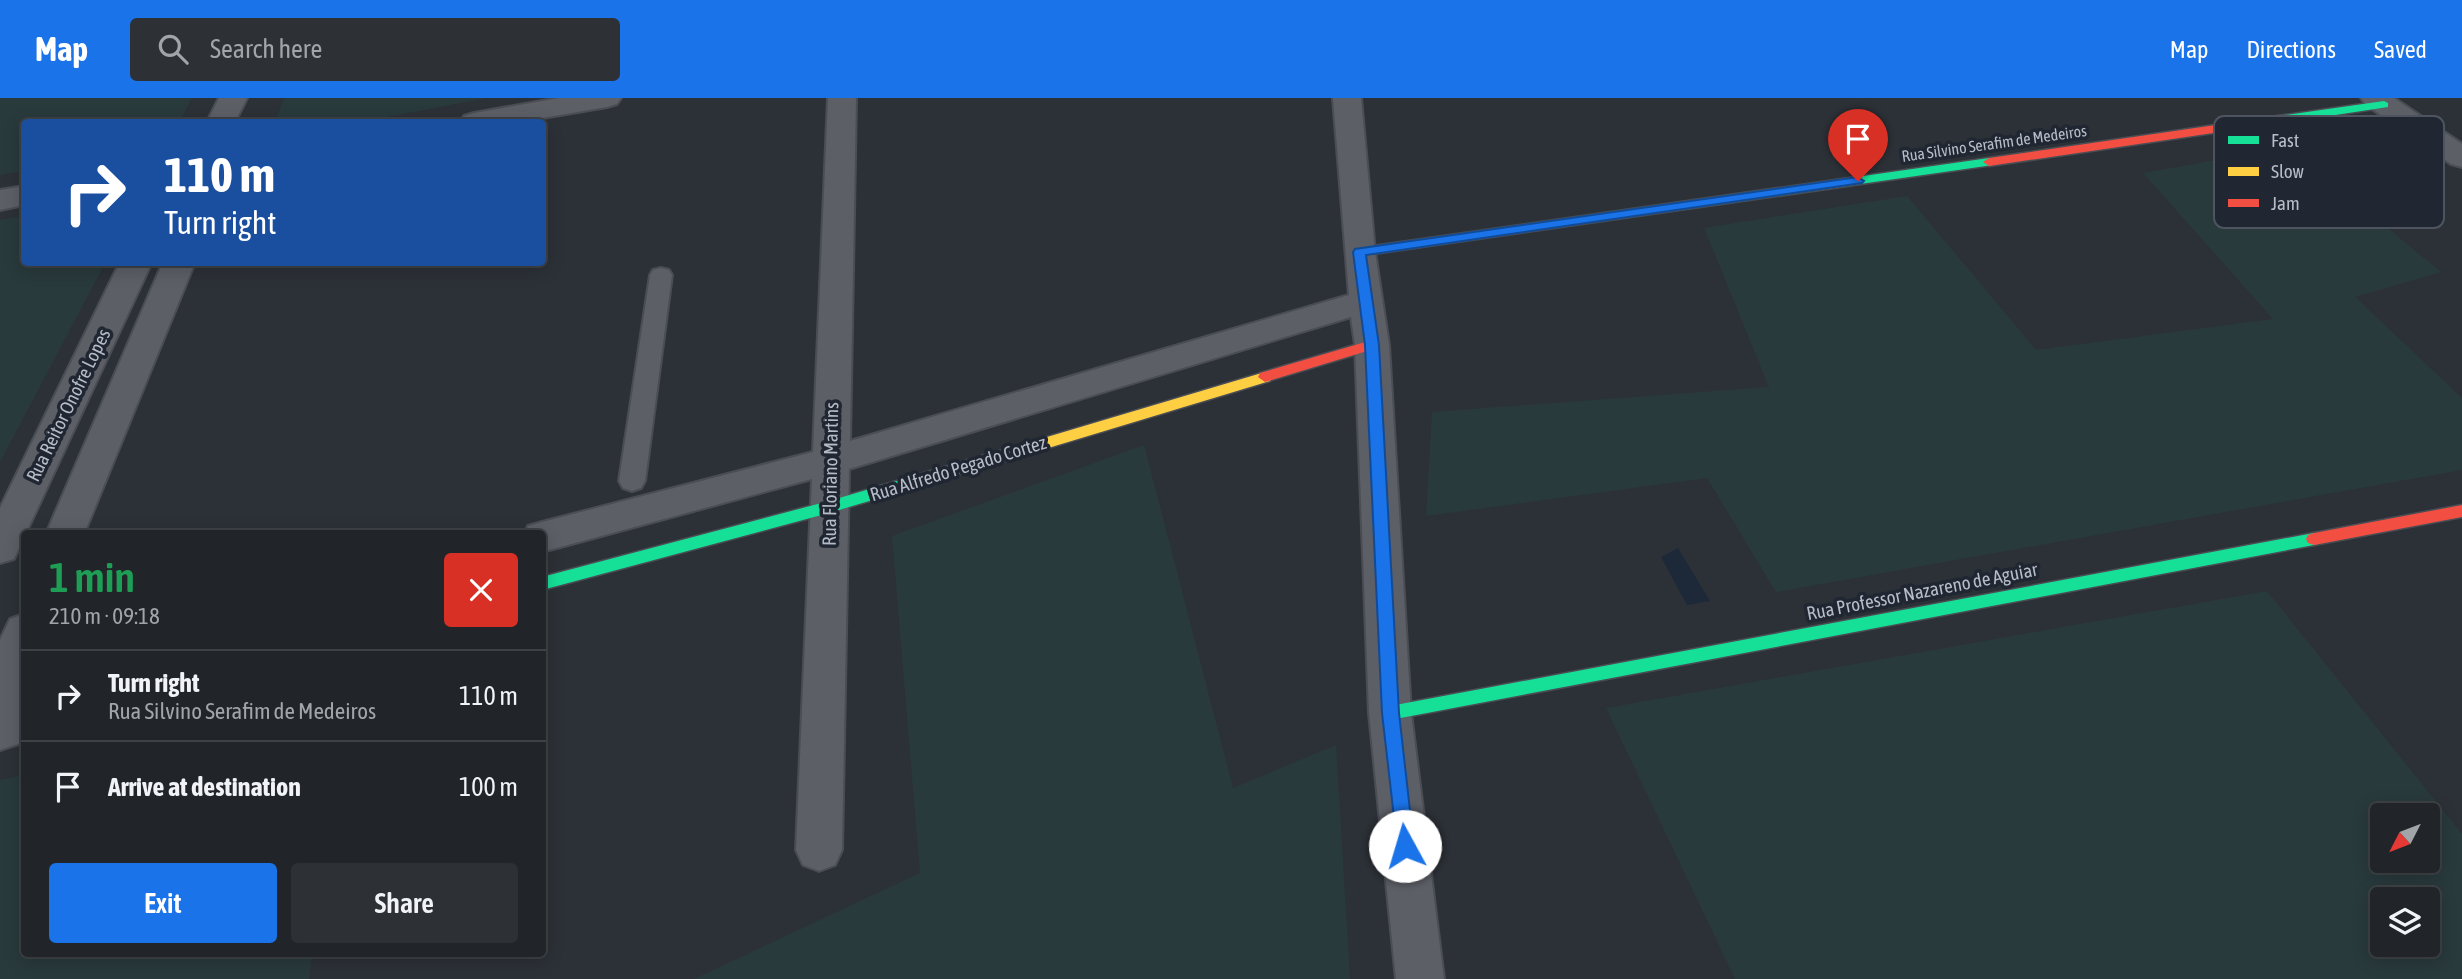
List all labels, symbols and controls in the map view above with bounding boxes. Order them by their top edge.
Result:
search box [130,18,620,81]
text: Map [35,30,88,68]
icon: search [154,30,192,68]
text: Search here [210,34,322,64]
text: Map [2170,36,2208,63]
text: Directions [2246,36,2336,63]
text: Saved [2374,36,2427,63]
pin [1828,109,1888,181]
legend [2214,116,2444,228]
icon: arrive [1839,120,1877,158]
street label: Rua Silvino Serafim de Medeiros [1900,121,2088,165]
text: Fast [2271,129,2299,151]
text: 110 m [164,146,275,202]
icon: right [49,147,140,238]
text: Slow [2271,160,2305,182]
text: Jam [2271,192,2300,214]
text: Turn right [164,204,277,241]
street label: Rua Reitor Onofre Lopes [22,325,115,485]
street label: Rua Floriano Martins [818,402,842,546]
street label: Rua Alfredo Pegado Cortez [867,431,1049,505]
text: 1 min [49,553,135,601]
button: close [444,553,518,627]
street label: Rua Professor Nazareno de Aguiar [1805,558,2040,624]
text: 210 m · 09:18 [49,603,160,629]
text: Turn right [108,668,199,698]
icon: right [49,677,87,715]
text: 110 m [459,681,518,711]
text: Rua Silvino Serafim de Medeiros [108,698,376,724]
icon: arrive [49,768,87,806]
text: Arrive at destination [108,772,301,802]
text: 100 m [459,772,518,802]
north arrow [2370,803,2440,873]
map controls [2370,803,2440,957]
position arrow [1368,809,1442,883]
button: Exit [49,863,277,943]
button: Share [291,863,518,943]
button: layers [2370,887,2440,957]

